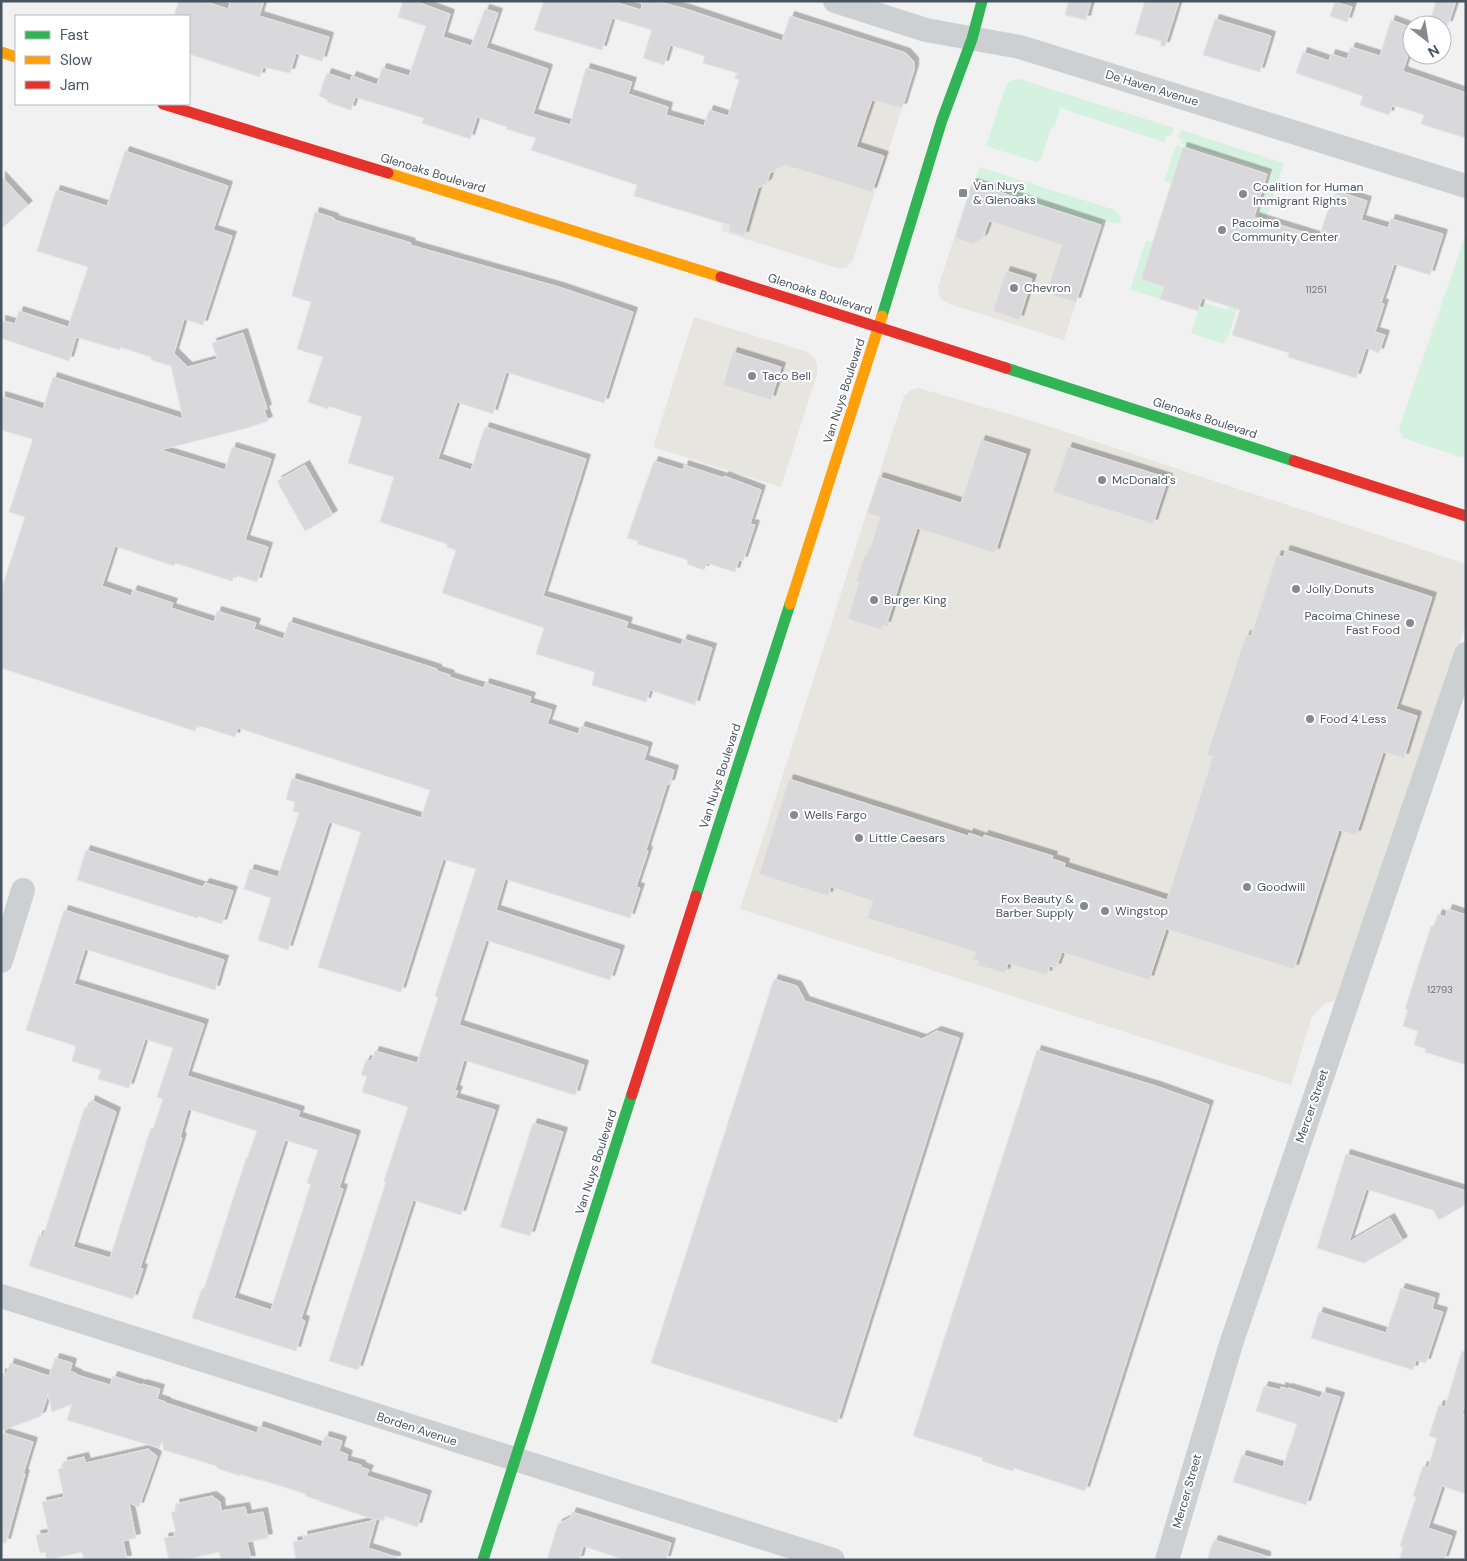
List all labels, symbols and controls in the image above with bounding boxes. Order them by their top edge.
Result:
legend [15,15,190,105]
north arrow [1402,15,1452,65]
text: Fast [60,25,89,45]
text: N [1425,41,1443,61]
text: Slow [60,50,93,70]
street label: De Haven Avenue [1104,66,1201,110]
text: Jam [60,75,89,95]
street label: Glenoaks Boulevard [379,149,487,197]
place label: Van Nuys & Glenoaks [973,178,1036,208]
place label: Coalition for Human Immigrant Rights [1253,179,1363,209]
marker: Van Nuys & Glenoaks [957,187,969,199]
marker: Coalition for Human Immigrant Rights [1237,188,1249,200]
place label: Pacoima Community Center [1232,215,1339,245]
marker: Pacoima Community Center [1216,224,1228,236]
street label: Glenoaks Boulevard [766,270,874,318]
place label: Chevron [1024,280,1071,296]
marker: Chevron [1008,282,1020,294]
house number: 11251 [1305,283,1327,296]
street label: Van Nuys Boulevard [819,336,869,446]
place label: Taco Bell [762,368,811,384]
marker: Taco Bell [746,370,758,382]
street label: Glenoaks Boulevard [1151,394,1259,442]
place label: McDonald's [1112,472,1176,488]
marker: McDonald's [1096,474,1108,486]
place label: Jolly Donuts [1306,581,1374,597]
marker: Jolly Donuts [1290,583,1302,595]
place label: Burger King [884,592,947,608]
marker: Burger King [868,594,880,606]
place label: Pacoima Chinese Fast Food [1305,608,1400,638]
marker: Pacoima Chinese Fast Food [1404,617,1416,629]
place label: Food 4 Less [1320,711,1387,727]
marker: Food 4 Less [1304,713,1316,725]
street label: Van Nuys Boulevard [695,721,745,831]
place label: Wells Fargo [804,807,867,823]
marker: Wells Fargo [788,809,800,821]
place label: Little Caesars [869,830,945,846]
marker: Little Caesars [853,832,865,844]
place label: Goodwill [1257,879,1305,895]
marker: Goodwill [1241,881,1253,893]
place label: Fox Beauty & Barber Supply [996,891,1074,921]
marker: Fox Beauty & Barber Supply [1078,900,1090,912]
place label: Wingstop [1115,903,1168,919]
marker: Wingstop [1099,905,1111,917]
house number: 12793 [1427,983,1453,996]
street label: Mercer Street [1292,1067,1332,1145]
street label: Van Nuys Boulevard [571,1107,621,1217]
street label: Borden Avenue [375,1408,459,1450]
street label: Mercer Street [1169,1452,1205,1530]

